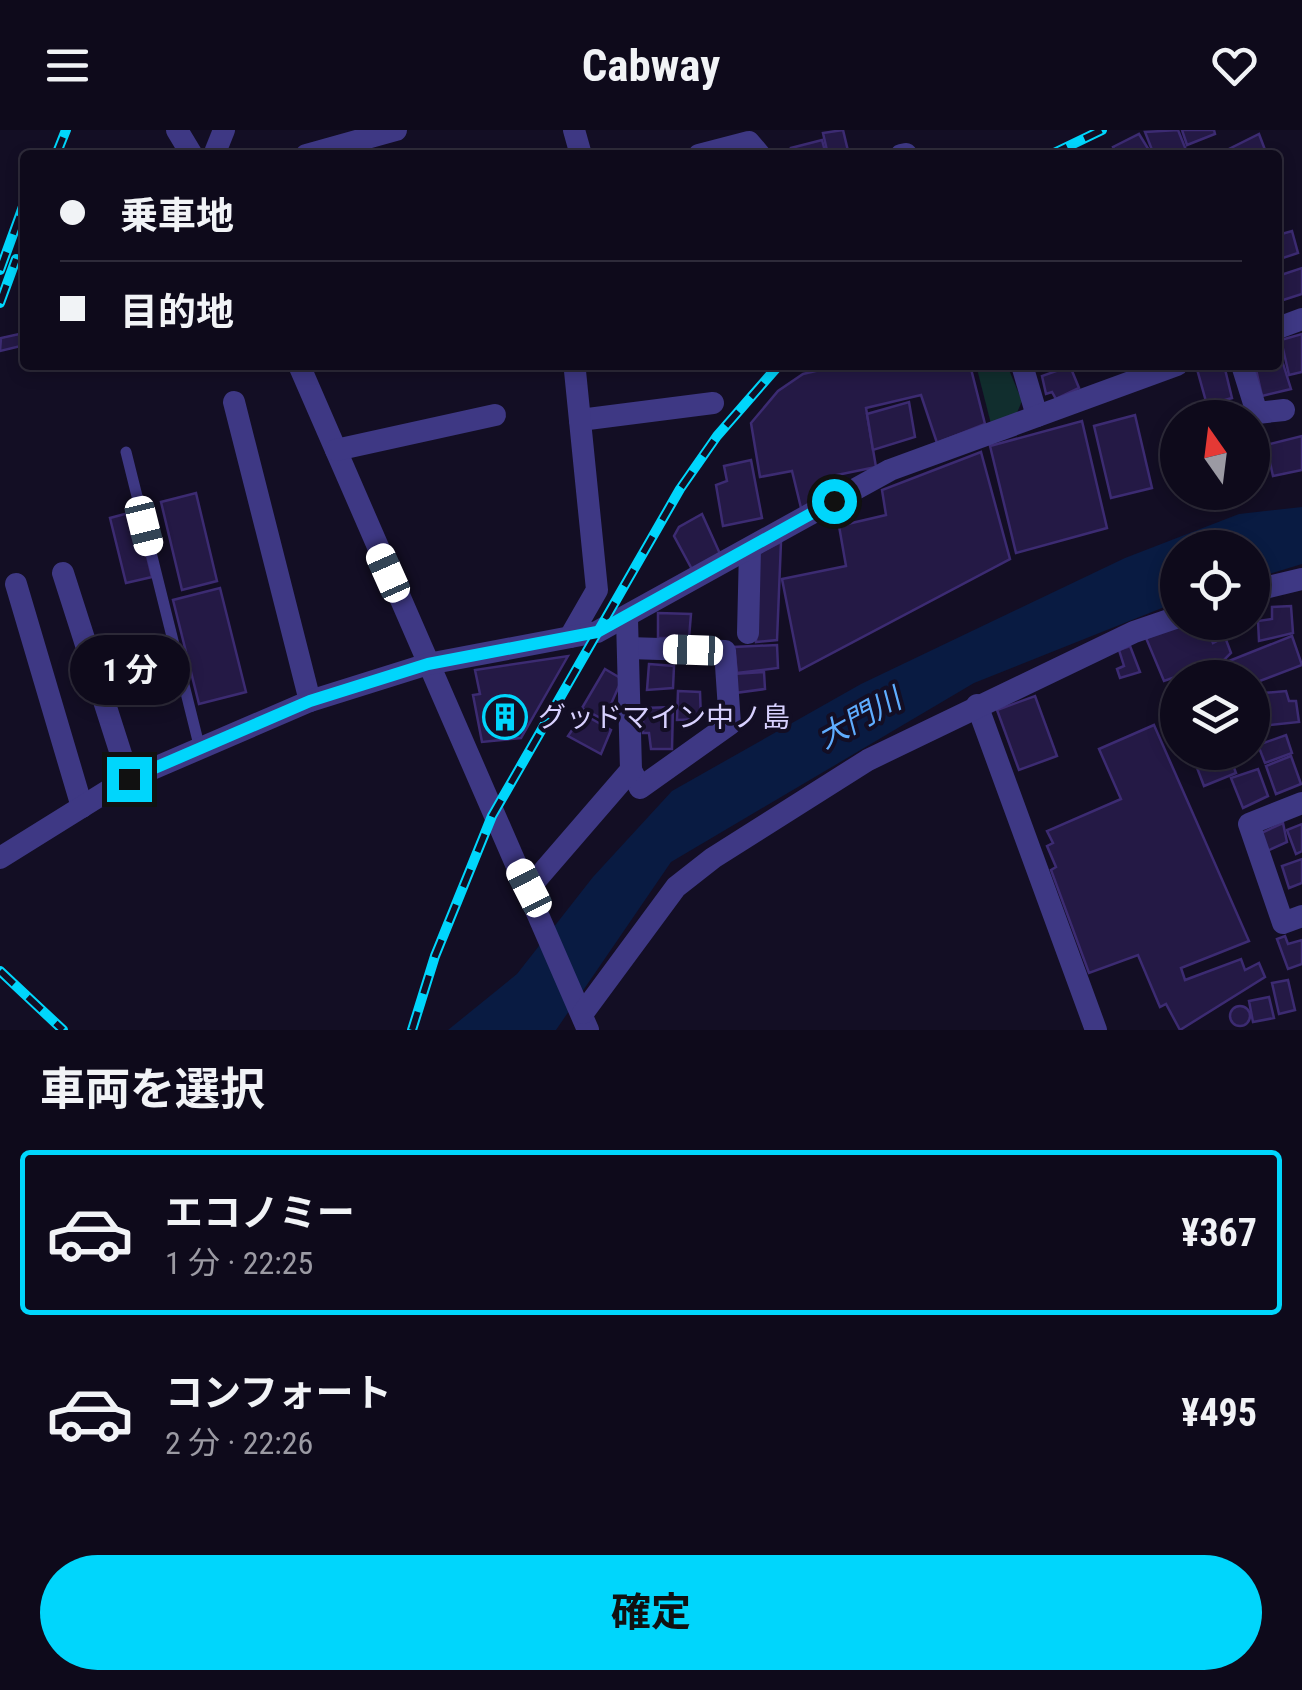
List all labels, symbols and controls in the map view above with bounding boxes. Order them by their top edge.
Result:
icon: menu [40,38,95,93]
icon: heart [1207,38,1262,93]
text: Cabway [582,39,720,92]
text: 乗車地 [120,194,234,238]
text: 目的地 [120,290,234,334]
north arrow [1160,400,1270,510]
map controls [1160,400,1270,770]
route start [812,479,857,524]
car [122,493,166,559]
button: locate [1160,530,1270,640]
car [362,539,414,607]
callout: 1 分 [69,634,189,704]
car [662,634,724,666]
text: 1 分 [102,651,158,689]
button: layers [1160,660,1270,770]
water label: 大門川 [811,679,909,755]
building icon: グッドマイン中ノ島 [482,694,528,740]
place label: グッドマイン中ノ島 [538,701,790,734]
route end [107,757,152,802]
car [502,854,556,922]
text: 車両を選択 [40,1063,265,1116]
icon: car [45,1188,135,1278]
text: エコノミー [165,1191,355,1235]
text: ¥367 [1181,1211,1257,1255]
text: 1 分 · 22:25 [165,1244,313,1282]
icon: car [45,1368,135,1458]
text: コンフォート [165,1371,392,1415]
text: ¥495 [1181,1391,1257,1435]
text: 2 分 · 22:26 [165,1424,313,1462]
button: 確定 [40,1555,1262,1670]

